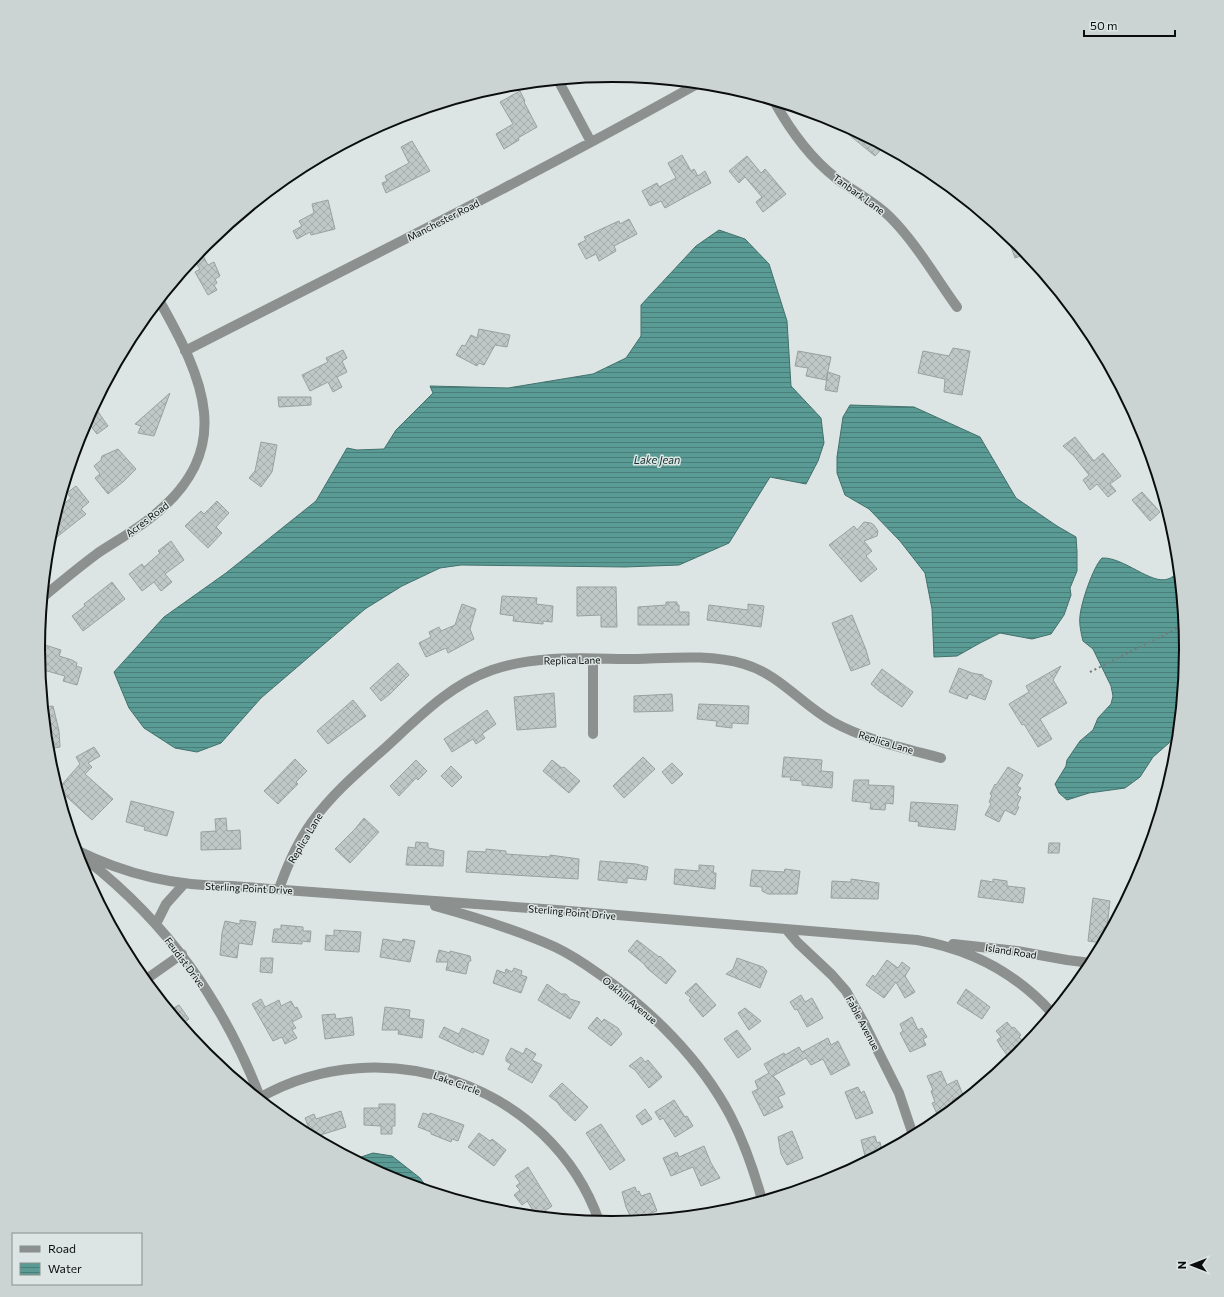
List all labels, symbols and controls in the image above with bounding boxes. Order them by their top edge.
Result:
scale bar [1084,12,1175,38]
text: 50 m [1090,18,1118,32]
street label: Tanbark Lane [831,171,887,217]
street label: Manchester Road [405,197,481,243]
water label: Lake Jean [634,453,680,467]
street label: Acres Road [123,499,171,539]
street label: Replica Lane [544,654,600,666]
street label: Replica Lane [857,728,915,756]
street label: Replica Lane [285,811,325,865]
street label: Sterling Point Drive [205,880,293,896]
street label: Sterling Point Drive [528,902,616,922]
street label: Feudist Drive [162,935,208,989]
street label: Island Road [984,941,1038,961]
street label: Oakhill Avenue [600,974,660,1026]
street label: Fable Avenue [844,994,882,1052]
street label: Lake Circle [432,1069,482,1097]
legend [12,1233,142,1285]
text: Road [48,1241,76,1255]
north arrow [1172,1245,1212,1285]
text: Water [48,1261,82,1275]
text: N [1175,1261,1188,1269]

